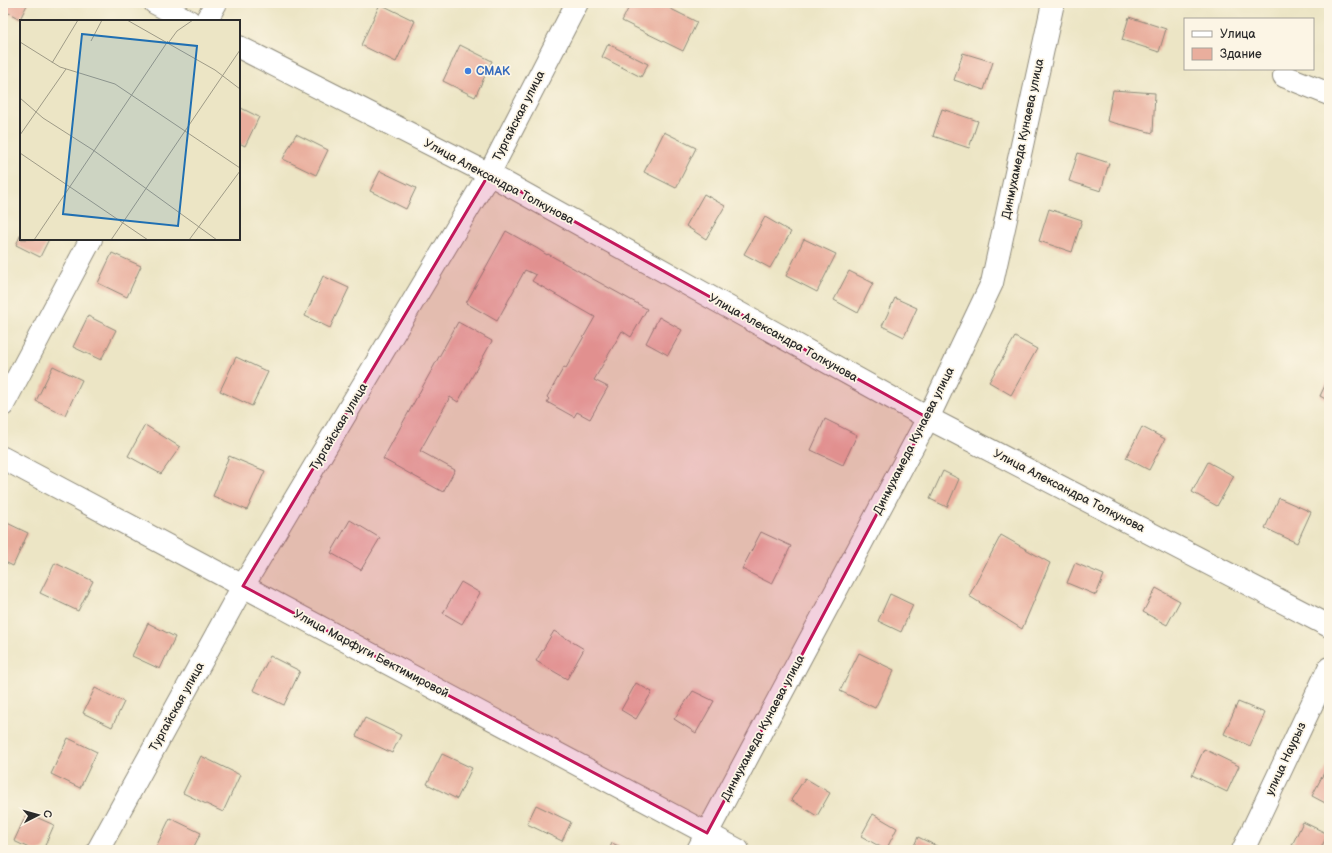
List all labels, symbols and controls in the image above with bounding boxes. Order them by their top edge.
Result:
legend [1184,18,1314,70]
inset map [20,20,240,240]
text: Улица [1220,27,1256,42]
text: Здание [1220,47,1262,62]
street label: Динмухамеда Кунаева улица [999,57,1047,221]
place label: СМАК [476,64,511,79]
marker: СМАК [463,66,473,76]
street label: Тургайская улица [490,68,548,164]
street label: Улица Александра Толкунова [421,136,577,228]
street label: Улица Александра Толкунова [706,291,860,385]
street label: Динмухамеда Кунаева улица [870,365,958,517]
street label: Тургайская улица [307,380,371,474]
street label: Улица Александра Толкунова [991,446,1147,536]
street label: Улица Марфуги Бектимировой [291,607,451,701]
street label: Динмухамеда Кунаева улица [718,652,808,804]
street label: Тургайская улица [146,660,208,754]
street label: улица Наурыз [1262,720,1310,798]
north arrow [18,795,58,835]
text: С [41,810,54,819]

